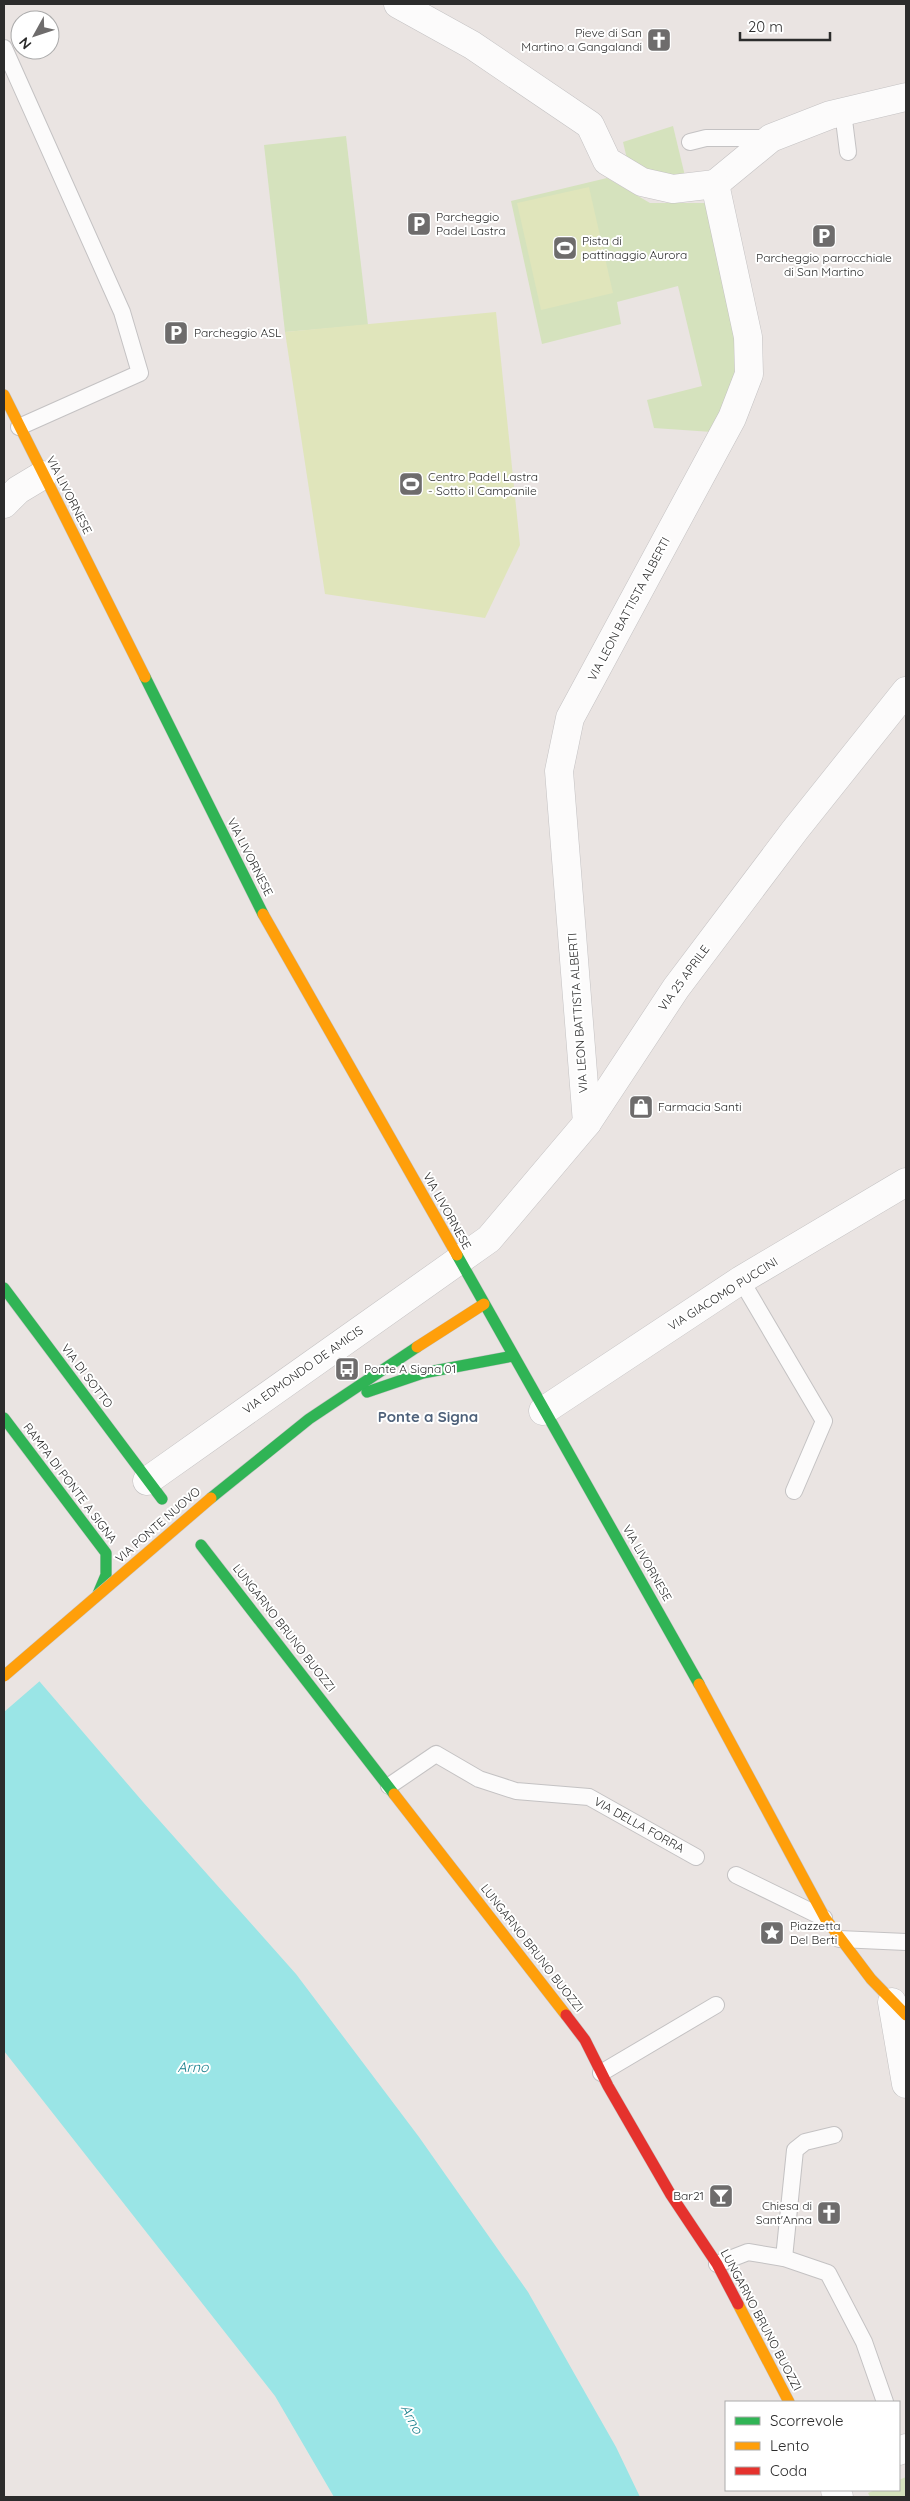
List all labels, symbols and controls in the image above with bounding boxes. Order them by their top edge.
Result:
north arrow [10,10,60,60]
scale bar [740,10,830,42]
text: 20 m [748,17,783,36]
place label: Pieve di San Martino a Gangalandi [521,25,642,54]
church icon: Pieve di San Martino a Gangalandi [646,27,672,53]
text: N [15,34,35,53]
place label: Parcheggio Padel Lastra [436,209,506,238]
parking icon: Parcheggio Padel Lastra [406,211,432,237]
parking icon: Parcheggio parrocchiale di San Martino [811,223,837,249]
place label: Pista di pattinaggio Aurora [582,233,687,262]
sports icon: Pista di pattinaggio Aurora [552,235,578,261]
place label: Parcheggio parrocchiale di San Martino [756,250,892,279]
parking icon: Parcheggio ASL [163,320,189,346]
place label: Parcheggio ASL [194,325,282,340]
street label: VIA LIVORNESE [43,453,96,536]
place label: Centro Padel Lastra - Sotto il Campanile [428,469,538,498]
sports icon: Centro Padel Lastra - Sotto il Campanile [398,471,424,497]
street label: VIA LEON BATTISTA ALBERTI [584,534,673,683]
street label: VIA LIVORNESE [224,815,277,898]
street label: VIA LEON BATTISTA ALBERTI [564,932,591,1094]
street label: VIA 25 APRILE [655,942,713,1014]
shop icon: Farmacia Santi [628,1094,654,1120]
place label: Farmacia Santi [658,1099,742,1114]
street label: VIA LIVORNESE [420,1170,475,1252]
street label: VIA GIACOMO PUCCINI [665,1254,780,1333]
street label: VIA EDMONDO DE AMICIS [240,1322,366,1417]
street label: VIA DI SOTTO [58,1341,116,1411]
bus stop icon: Ponte A Signa 01 [334,1356,360,1382]
place label: Ponte A Signa 01 [364,1361,456,1376]
district label: Ponte a Signa [378,1407,478,1426]
street label: RAMPA DI PONTE A SIGNA [20,1420,121,1546]
street label: VIA PONTE NUOVO [112,1484,203,1566]
street label: VIA LIVORNESE [620,1522,675,1604]
street label: LUNGARNO BRUNO BUOZZI [230,1561,339,1695]
street label: VIA DELLA FORRA [591,1794,687,1856]
street label: LUNGARNO BRUNO BUOZZI [478,1881,587,2015]
place label: Piazzetta Del Berti [790,1918,841,1947]
place icon: Piazzetta Del Berti [759,1920,785,1946]
water label: Arno [178,2058,209,2076]
bar icon: Bar21 [708,2183,734,2209]
place label: Bar21 [673,2188,704,2203]
place label: Chiesa di Sant'Anna [756,2198,812,2227]
church icon: Chiesa di Sant'Anna [816,2200,842,2226]
street label: LUNGARNO BRUNO BUOZZI [718,2246,805,2393]
water label: Arno [397,2401,427,2437]
legend [725,2401,900,2491]
text: Scorrevole [770,2411,844,2430]
text: Lento [770,2436,809,2455]
text: Coda [770,2461,807,2480]

